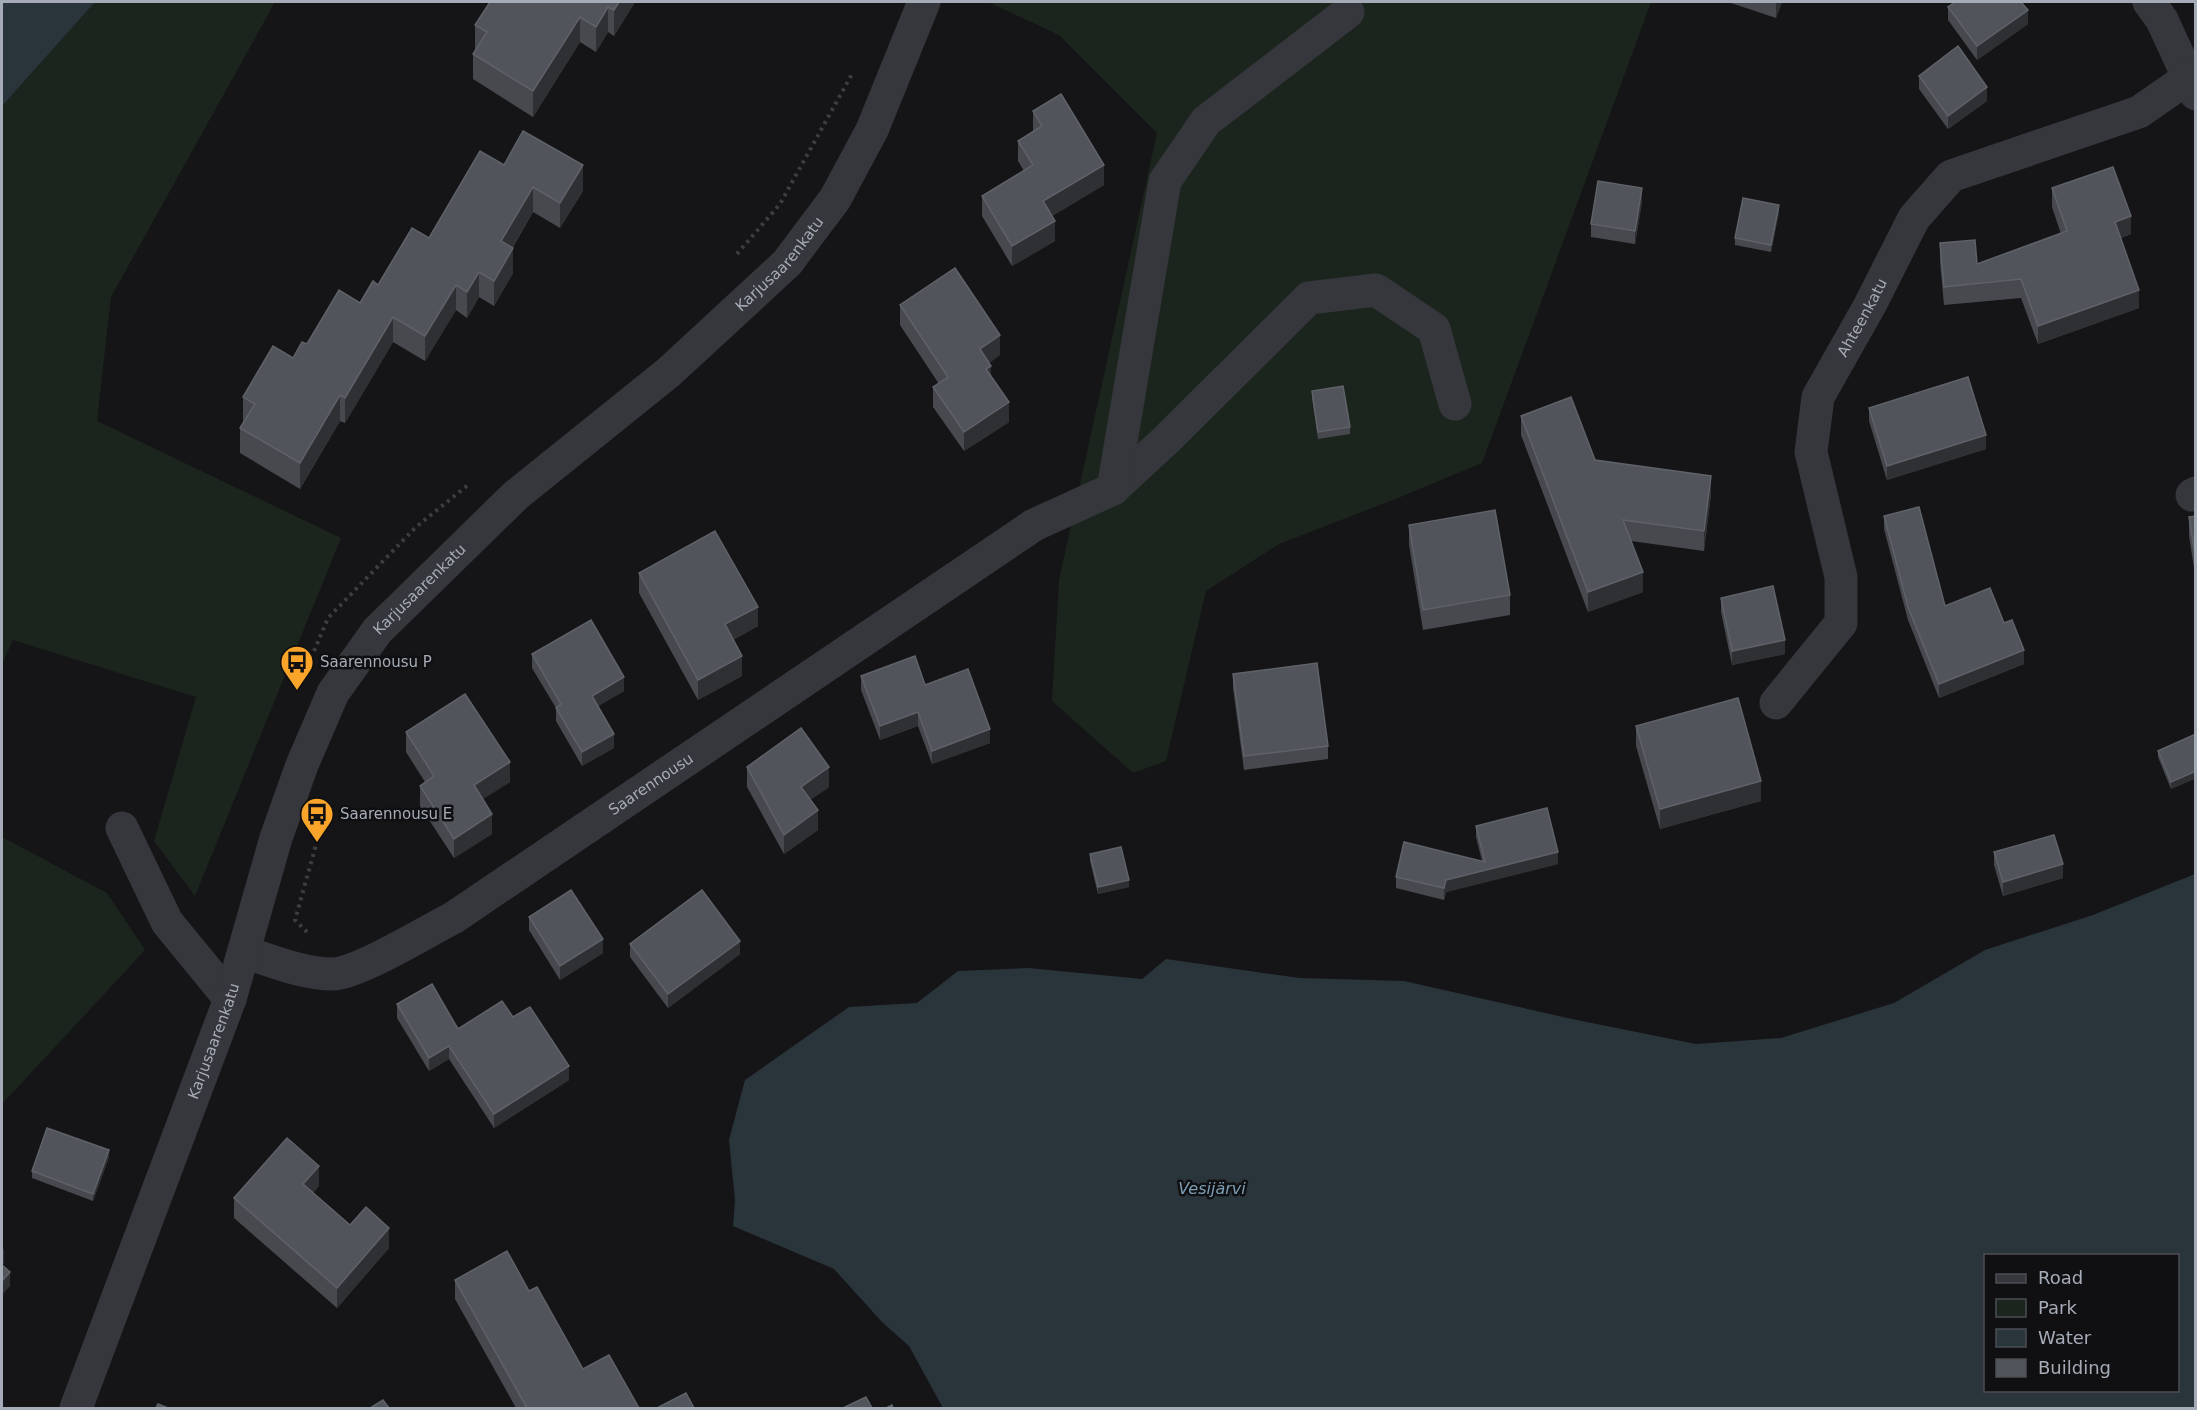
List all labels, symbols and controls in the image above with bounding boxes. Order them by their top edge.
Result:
street label: Karjusaarenkatu [732,213,827,315]
street label: Ahteenkatu [1834,275,1891,360]
street label: Karjusaarenkatu [370,540,470,639]
bus stop icon: Saarennousu P [279,644,315,691]
place label: Saarennousu P [320,653,432,671]
street label: Saarennousu [605,749,697,819]
bus stop icon: Saarennousu E [299,796,335,843]
place label: Saarennousu E [340,805,452,823]
street label: Karjusaarenkatu [184,981,243,1102]
water label: Vesijärvi [1178,1179,1246,1198]
legend [1984,1254,2179,1392]
text: Road [2038,1267,2083,1288]
text: Park [2038,1297,2077,1318]
text: Water [2038,1327,2092,1348]
text: Building [2038,1357,2111,1378]

